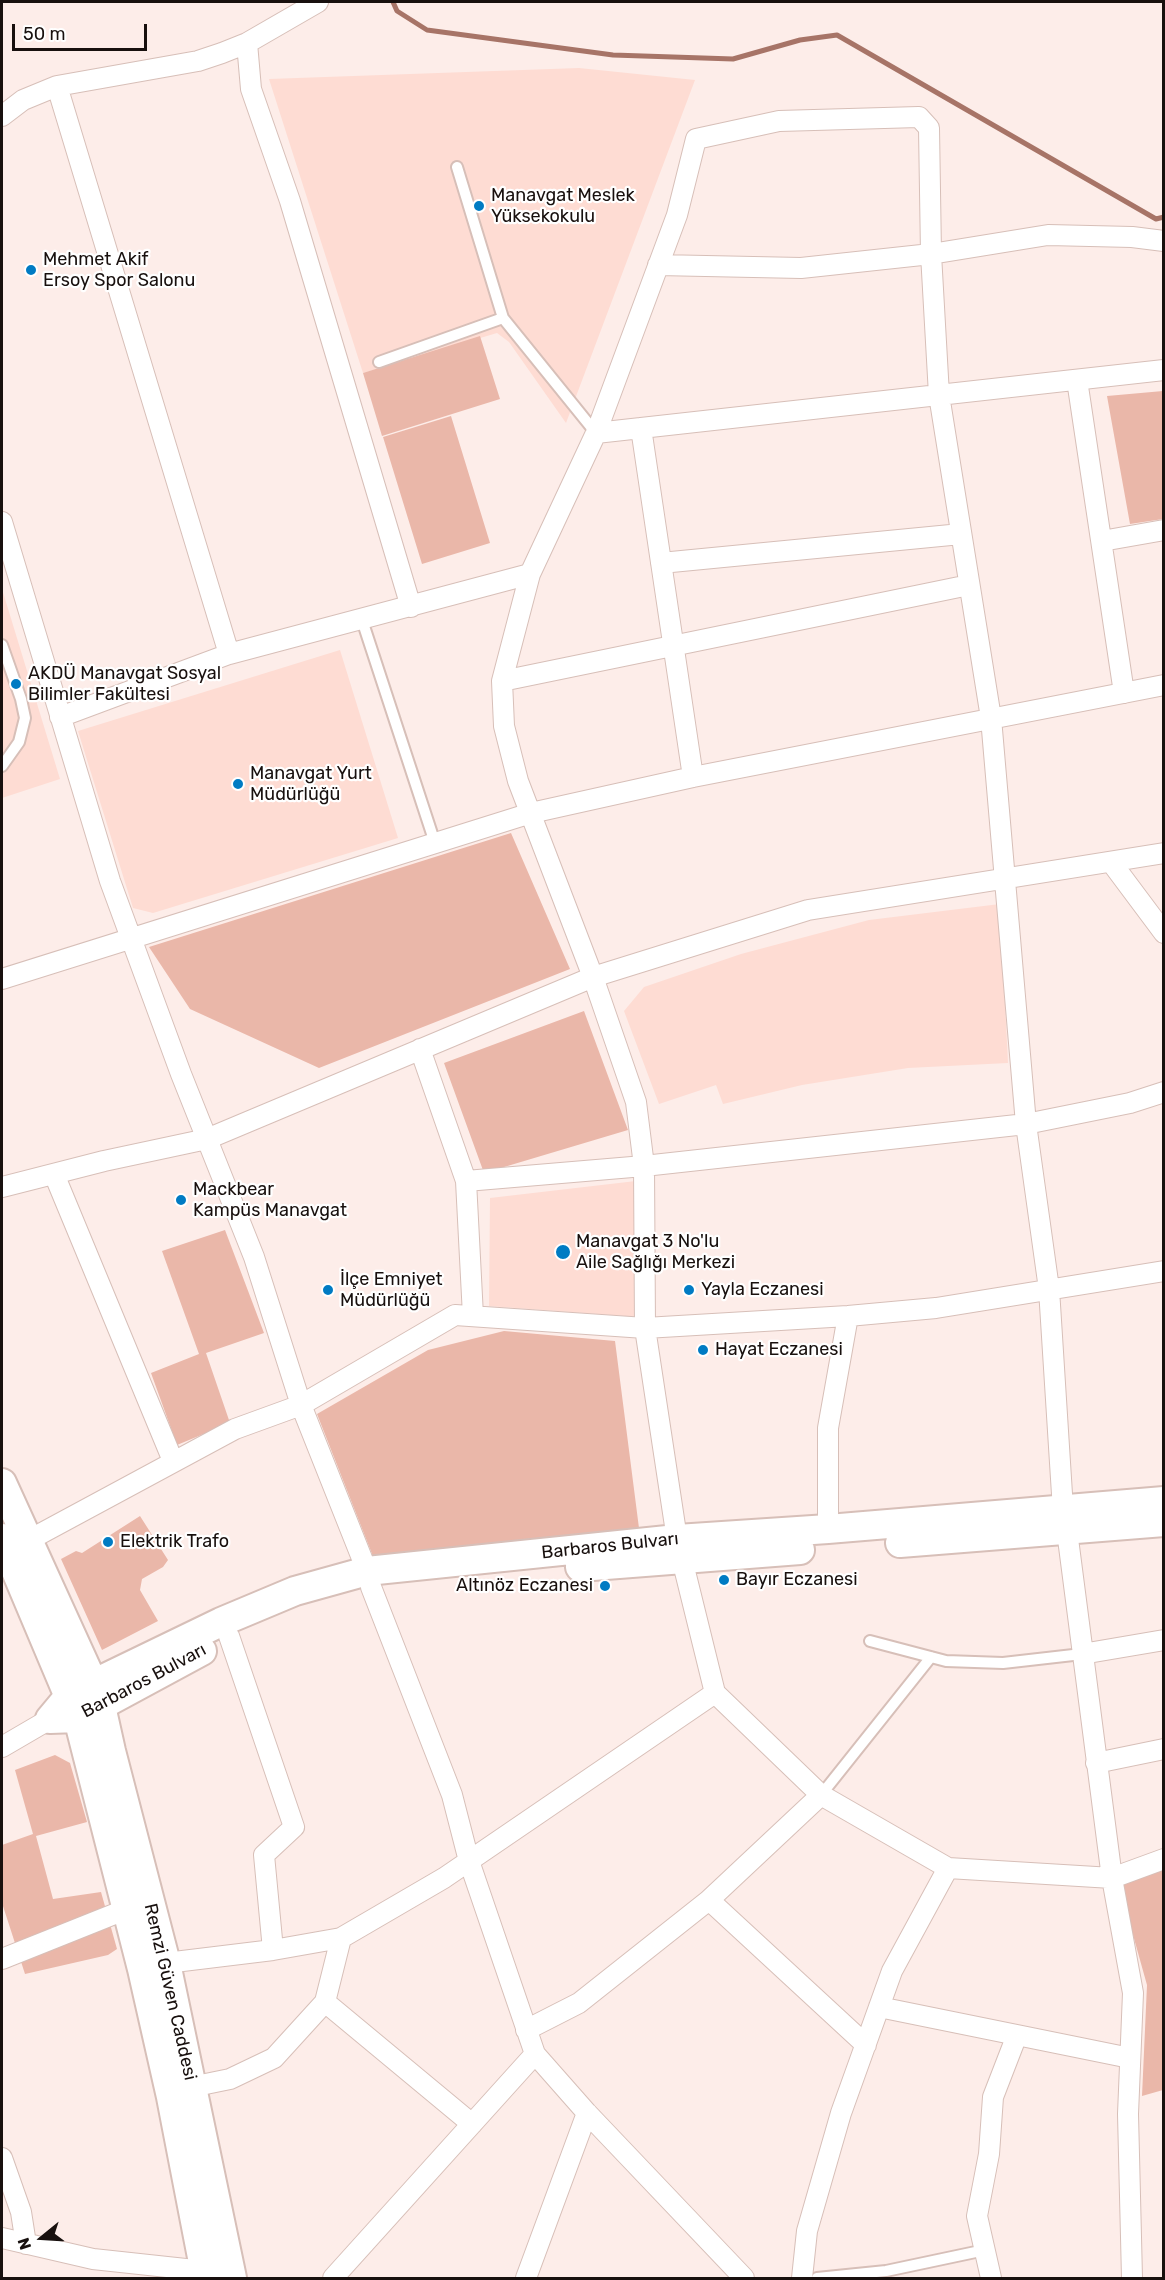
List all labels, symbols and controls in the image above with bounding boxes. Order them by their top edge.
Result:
scale bar [15,12,150,50]
text: 50 m [23,23,66,45]
place label: Manavgat Meslek Yüksekokulu [491,185,635,228]
marker: Manavgat Meslek Yüksekokulu [472,199,486,213]
place label: Mehmet Akif Ersoy Spor Salonu [43,249,195,292]
marker: Mehmet Akif Ersoy Spor Salonu [24,263,38,277]
place label: AKDÜ Manavgat Sosyal Bilimler Fakültesi [28,663,221,706]
marker: AKDÜ Manavgat Sosyal Bilimler Fakültesi [9,677,23,691]
place label: Manavgat Yurt Müdürlüğü [250,763,372,806]
marker: Manavgat Yurt Müdürlüğü [231,777,245,791]
place label: Mackbear Kampüs Manavgat [193,1179,347,1222]
marker: Mackbear Kampüs Manavgat [174,1193,188,1207]
place label: Manavgat 3 No'lu Aile Sağlığı Merkezi [576,1231,735,1274]
marker: Manavgat 3 No'lu Aile Sağlığı Merkezi [554,1243,572,1261]
place label: İlçe Emniyet Müdürlüğü [340,1269,443,1312]
place label: Yayla Eczanesi [701,1279,824,1301]
marker: İlçe Emniyet Müdürlüğü [321,1283,335,1297]
marker: Yayla Eczanesi [682,1283,696,1297]
place label: Hayat Eczanesi [715,1339,843,1361]
marker: Hayat Eczanesi [696,1343,710,1357]
street label: Barbaros Bulvarı [540,1528,680,1564]
place label: Elektrik Trafo [120,1531,229,1553]
marker: Elektrik Trafo [101,1535,115,1549]
place label: Bayır Eczanesi [736,1569,858,1591]
marker: Bayır Eczanesi [717,1573,731,1587]
place label: Altınöz Eczanesi [456,1575,593,1597]
marker: Altınöz Eczanesi [598,1579,612,1593]
street label: Barbaros Bulvarı [78,1639,210,1723]
street label: Remzi Güven Caddesi [139,1901,201,2083]
north arrow [12,2208,72,2268]
text: N [14,2235,35,2252]

